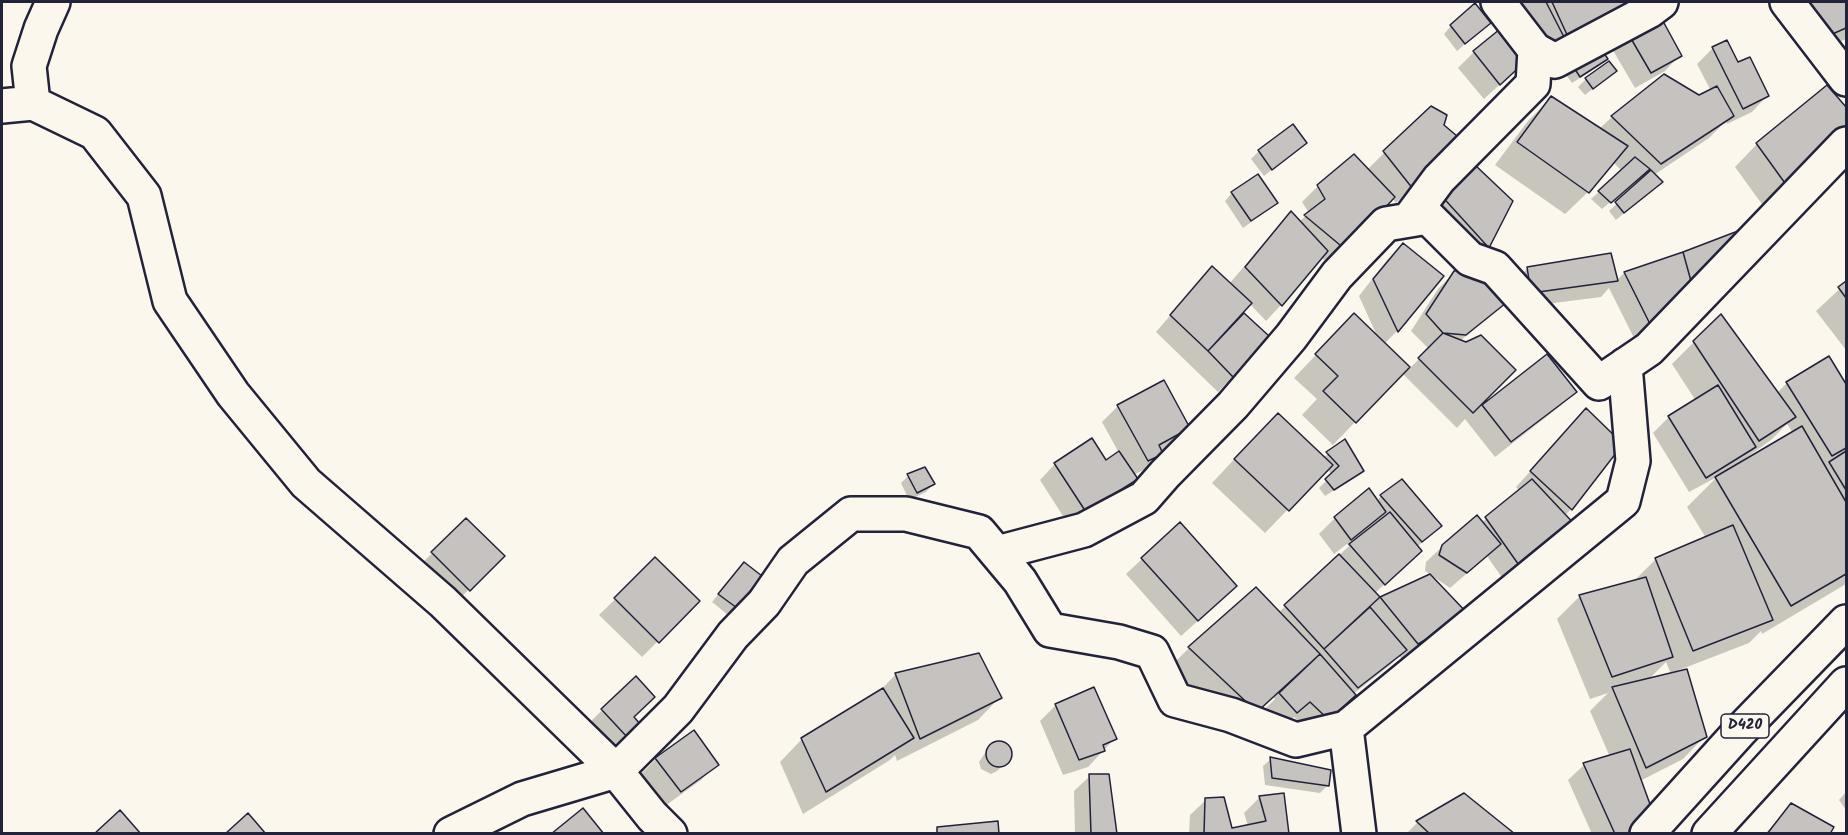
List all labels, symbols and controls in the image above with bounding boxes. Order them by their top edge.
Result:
road number: D420 [1721,714,1769,738]

